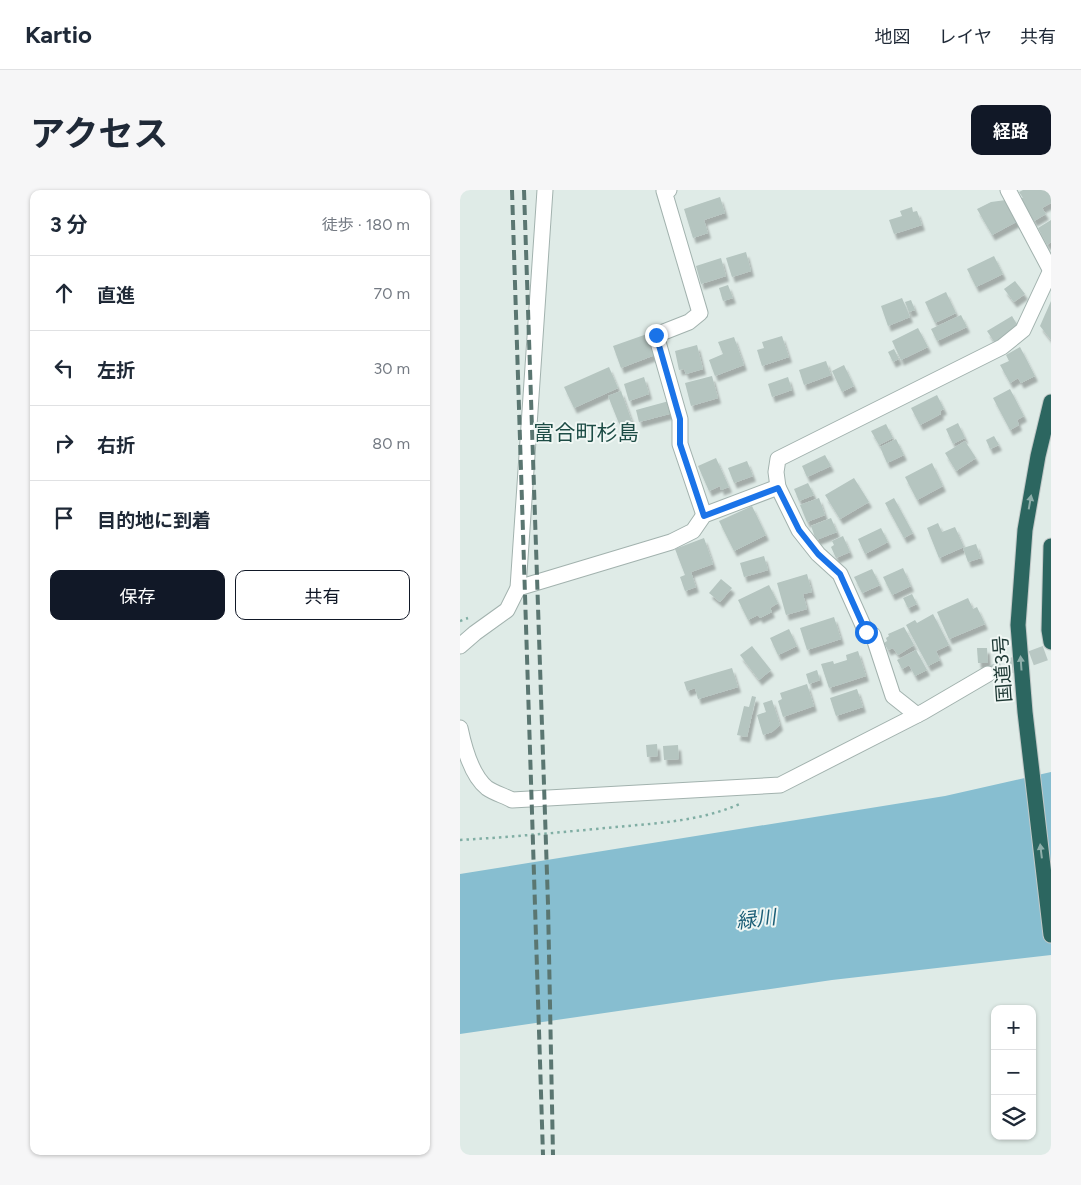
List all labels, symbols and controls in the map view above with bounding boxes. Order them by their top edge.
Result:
text: Kartio [25,20,92,49]
text: 地図 [875,26,911,48]
text: レイヤ [939,26,992,48]
text: 共有 [1020,26,1056,48]
button: 経路 [971,105,1051,155]
text: アクセス [30,113,168,155]
text: 3 分 [50,212,88,237]
text: 徒歩 · 180 m [322,215,410,234]
icon: ahead [50,279,78,307]
text: 直進 [97,284,135,307]
text: 70 m [374,284,410,303]
route end [645,324,668,347]
icon: left [50,354,78,382]
text: 左折 [97,359,135,382]
text: 30 m [373,359,410,378]
district label: 富合町杉島 [534,420,639,445]
icon: right [50,429,78,457]
text: 右折 [97,434,135,457]
text: 80 m [372,434,410,453]
one-way arrow [1026,493,1034,509]
icon: arrive [50,504,78,532]
text: 目的地に到着 [97,509,211,532]
button: 保存 [50,570,225,620]
button: 共有 [235,570,410,620]
route start [855,621,878,644]
street label: 国道3号 [989,635,1016,703]
one-way arrow [1017,655,1025,671]
one-way arrow [1037,843,1045,859]
water label: 緑川 [735,904,779,933]
map controls [991,1005,1036,1140]
button: + [991,1005,1036,1050]
button: − [991,1050,1036,1095]
button: layers [991,1095,1036,1140]

